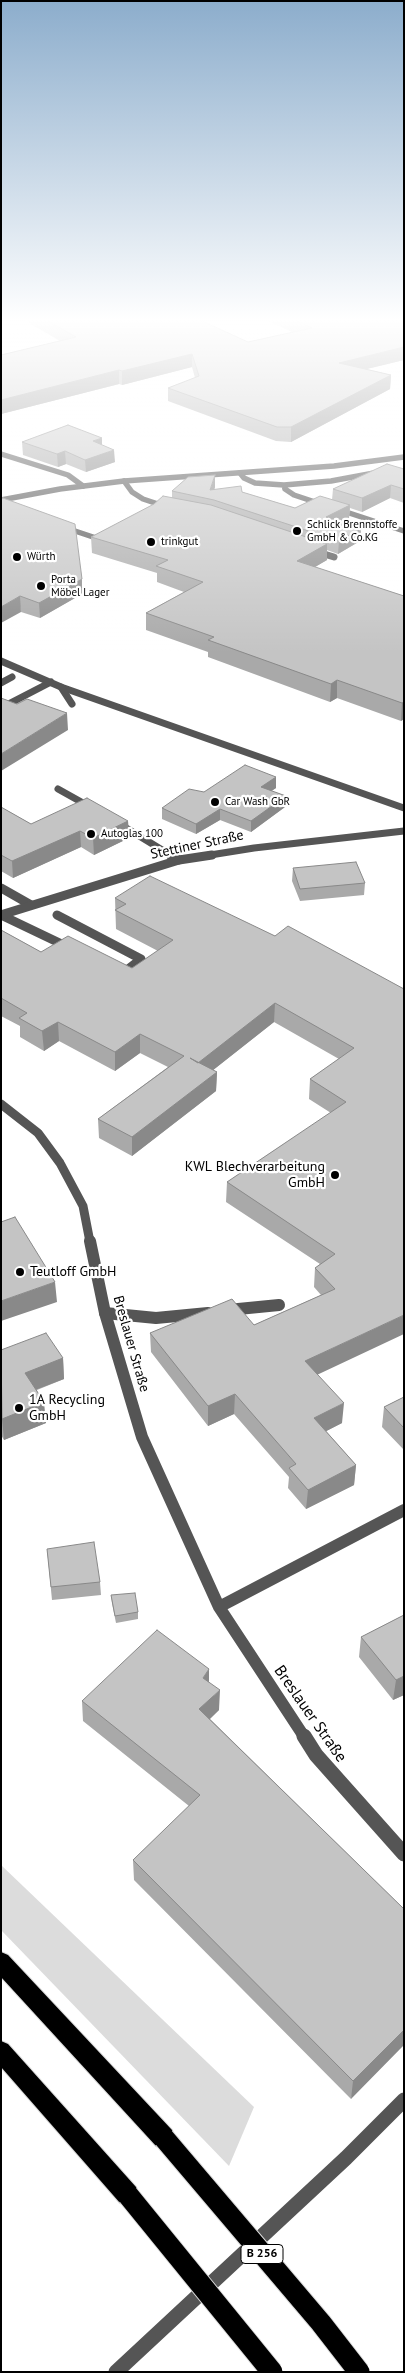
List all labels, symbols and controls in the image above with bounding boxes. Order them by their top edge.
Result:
place label: Schlick Brennstoffe GmbH & Co.KG [307,518,397,544]
marker: Schlick Brennstoffe GmbH & Co.KG [291,525,303,537]
place label: trinkgut [161,535,198,549]
marker: trinkgut [145,536,157,548]
place label: Würth [27,550,56,564]
marker: Würth [11,551,23,563]
place label: Porta Möbel Lager [51,573,109,599]
marker: Porta Möbel Lager [35,580,47,592]
place label: Car Wash GbR [225,795,290,809]
marker: Car Wash GbR [209,796,221,808]
place label: Autoglas 100 [101,827,163,841]
street label: Stettiner Straße [149,827,245,863]
marker: Autoglas 100 [85,828,97,840]
place label: KWL Blechverarbeitung GmbH [185,1159,325,1192]
marker: KWL Blechverarbeitung GmbH [329,1169,341,1181]
place label: Teutloff GmbH [30,1264,116,1280]
marker: Teutloff GmbH [14,1266,26,1278]
street label: Breslauer Straße [109,1294,153,1394]
place label: 1A Recycling GmbH [29,1392,105,1424]
marker: 1A Recycling GmbH [13,1402,25,1414]
street label: Breslauer Straße [270,1662,350,1766]
road number: B 256 [241,2244,283,2264]

